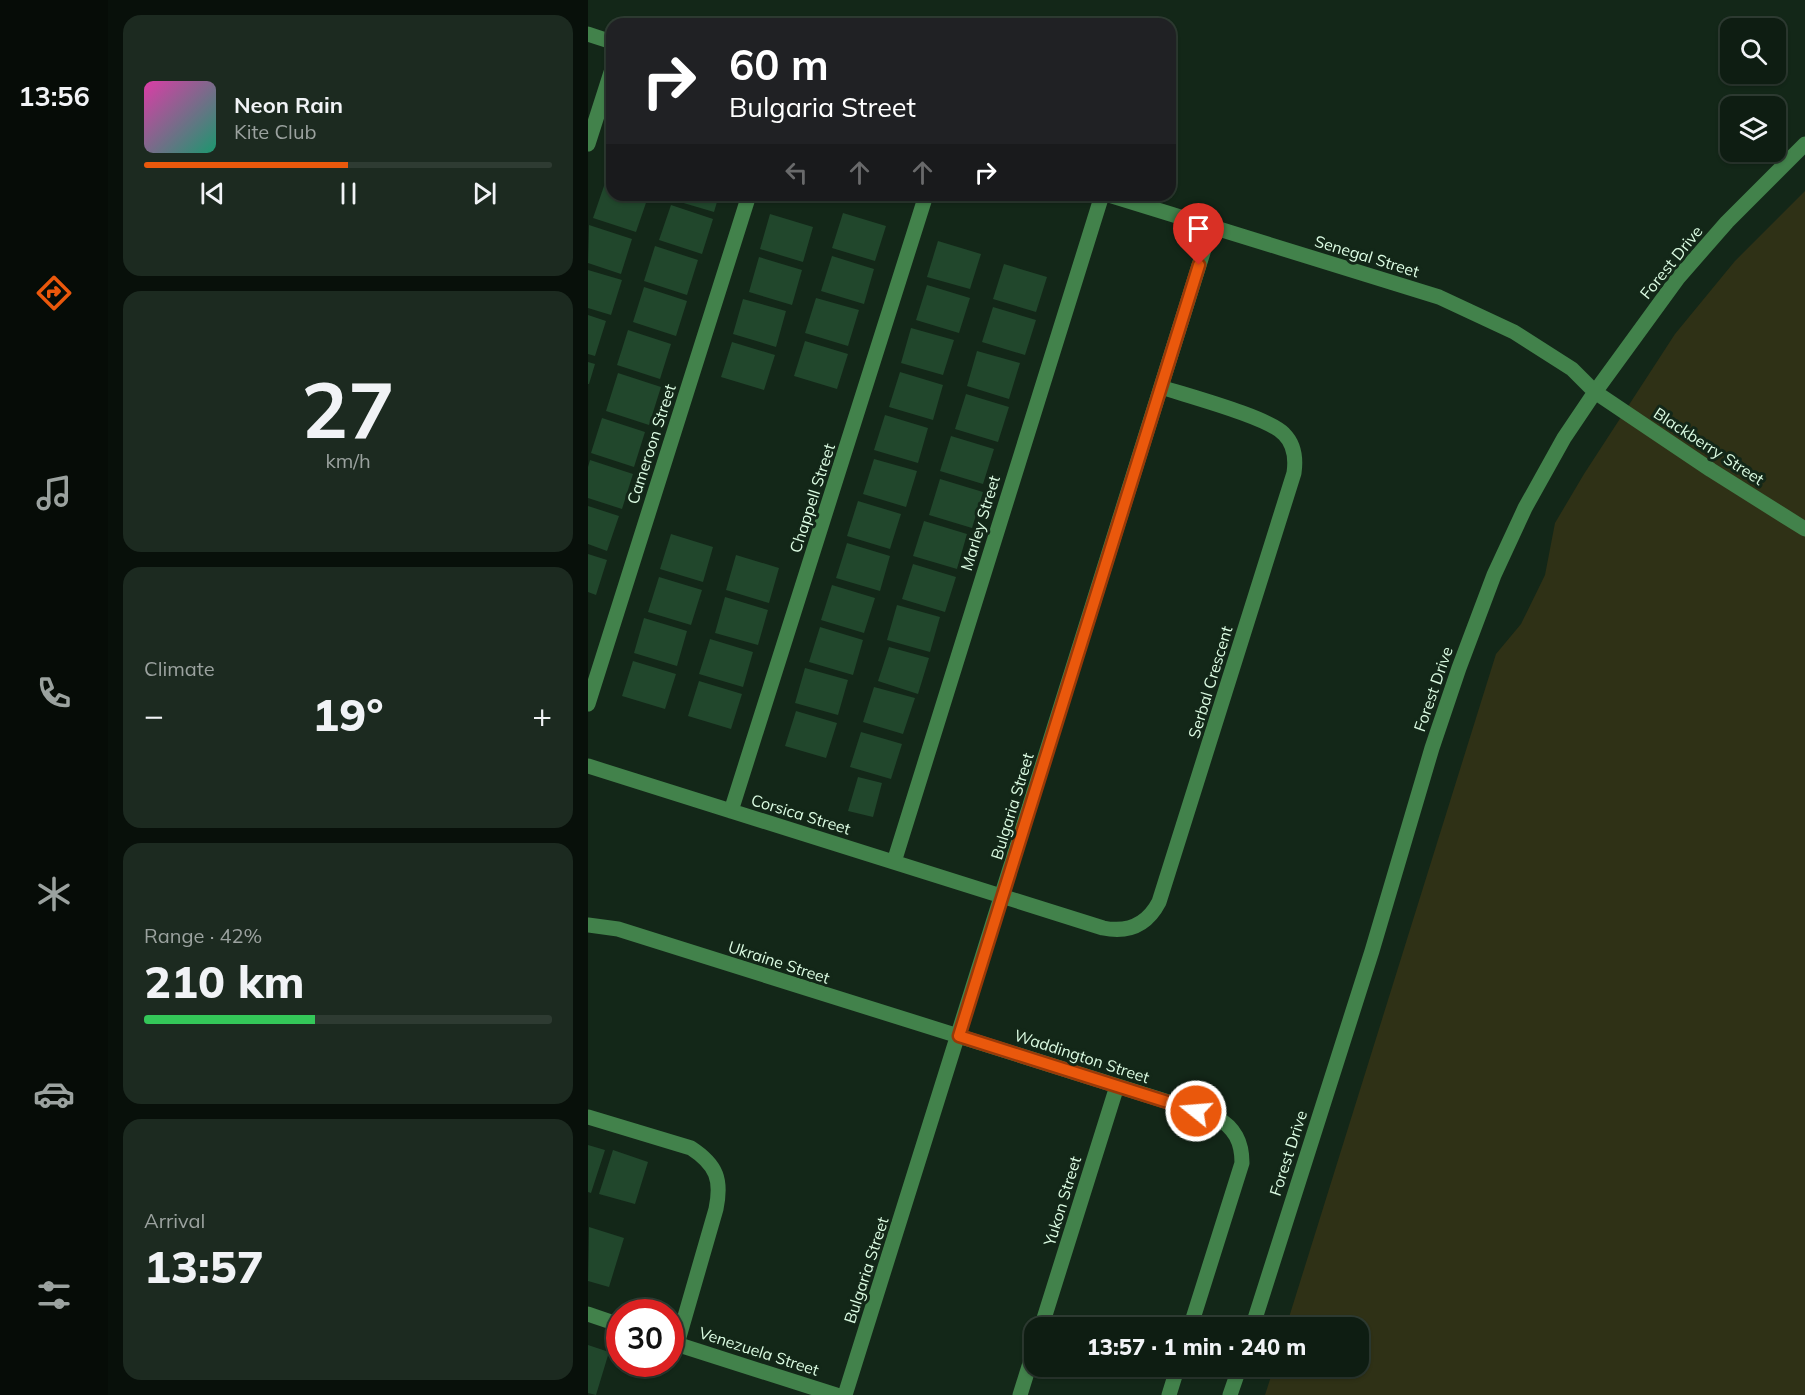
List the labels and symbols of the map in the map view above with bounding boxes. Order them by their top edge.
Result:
pin [1173,203,1224,265]
street label: Forest Drive [1635,221,1707,303]
street label: Senegal Street [1312,231,1422,282]
street label: Cameroon Street [622,381,680,506]
street label: Blackberry Street [1650,403,1768,489]
street label: Chappell Street [785,440,839,555]
street label: Marley Street [956,473,1004,573]
street label: Serbal Crescent [1183,623,1237,741]
street label: Forest Drive [1409,644,1457,734]
street label: Bulgaria Street [986,750,1038,862]
street label: Corsica Street [749,789,853,839]
street label: Ukraine Street [726,936,833,988]
street label: Waddington Street [1012,1025,1152,1087]
position arrow [1164,1079,1228,1143]
street label: Forest Drive [1265,1108,1311,1198]
street label: Yukon Street [1039,1153,1085,1249]
street label: Bulgaria Street [839,1214,893,1326]
speed limit sign: 30 [606,1299,684,1377]
street label: Venezuela Street [696,1322,822,1380]

